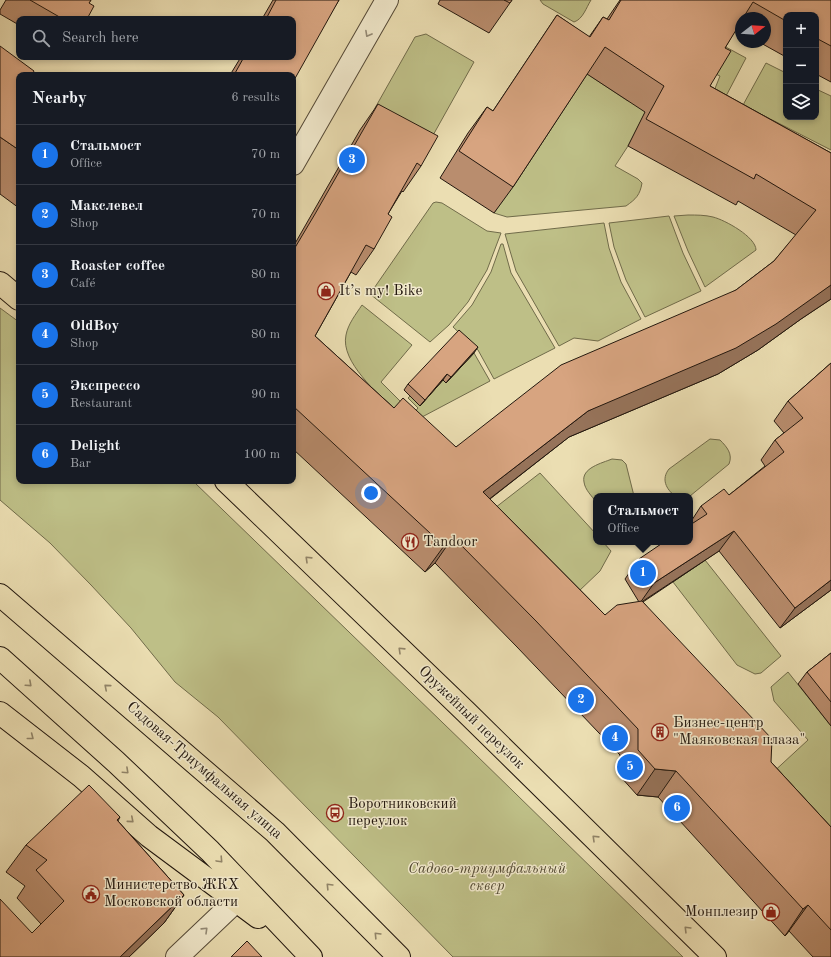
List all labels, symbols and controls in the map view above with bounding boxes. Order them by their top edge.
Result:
north arrow [735,12,771,48]
map controls [783,12,819,120]
button: + [783,12,819,48]
search box [16,16,296,60]
icon: search [30,27,52,49]
one-way arrow [365,30,372,37]
text: Search here [62,31,139,46]
button: − [783,48,819,84]
button: layers [783,84,819,120]
text: Nearby [32,90,87,107]
text: 6 results [231,91,280,104]
text: Стальмост [70,139,141,154]
pin: 3 [339,145,365,175]
text: 1 [41,148,49,161]
text: 70 m [251,148,280,161]
text: Office [70,157,102,170]
text: Макслевел [70,199,143,214]
text: 2 [41,208,49,221]
text: 70 m [251,208,280,221]
text: Shop [70,217,98,230]
text: Roaster coffee [70,259,165,274]
text: 3 [41,268,49,281]
text: 80 m [251,268,280,281]
text: Café [70,277,95,290]
shop icon: It’s my! Bike [316,281,336,301]
place label: It’s my! Bike [339,284,423,299]
text: OldBoy [70,319,119,334]
text: 4 [41,328,49,341]
text: 80 m [251,328,280,341]
text: Shop [70,337,98,350]
text: Экспрессо [70,379,140,394]
text: 5 [41,388,49,401]
text: 90 m [251,388,280,401]
text: Restaurant [70,397,132,410]
text: Delight [70,439,120,454]
text: 6 [41,448,49,461]
text: 100 m [243,448,280,461]
text: Bar [70,457,91,470]
your location [361,483,381,503]
popup [593,493,693,545]
text: Стальмост [607,504,679,519]
text: Office [607,522,639,535]
restaurant icon: Tandoor [400,532,420,552]
place label: Tandoor [423,535,477,550]
one-way arrow [305,557,313,564]
pin: 1 [630,558,656,588]
one-way arrow [398,647,406,655]
street label: Оружейный переулок [415,664,527,773]
one-way arrow [24,679,32,686]
one-way arrow [104,684,112,691]
pin: 2 [568,685,594,715]
street label: Садовая-Триумфальная улица [123,700,285,843]
place label: Бизнес-центр "Маяковская плаза" [673,716,805,748]
building icon: Бизнес-центр "Маяковская плаза" [650,722,670,742]
pin: 4 [602,723,628,753]
one-way arrow [26,732,33,739]
pin: 5 [617,752,643,782]
one-way arrow [121,766,129,773]
pin: 6 [664,793,690,823]
place label: Воротниковский переулок [348,797,457,829]
bus stop icon: Воротниковский переулок [325,803,345,823]
one-way arrow [126,815,134,822]
one-way arrow [592,835,600,843]
one-way arrow [215,856,222,863]
park label: Садово-триумфальный сквер [408,862,566,894]
place label: Министерство ЖКХ Московской области [104,878,239,910]
one-way arrow [326,883,334,891]
public building icon: Министерство ЖКХ Московской области [81,884,101,904]
shop icon: Монплезир [761,902,781,922]
place label: Монплезир [685,905,758,920]
one-way arrow [684,926,692,934]
one-way arrow [200,927,208,935]
one-way arrow [374,932,382,940]

